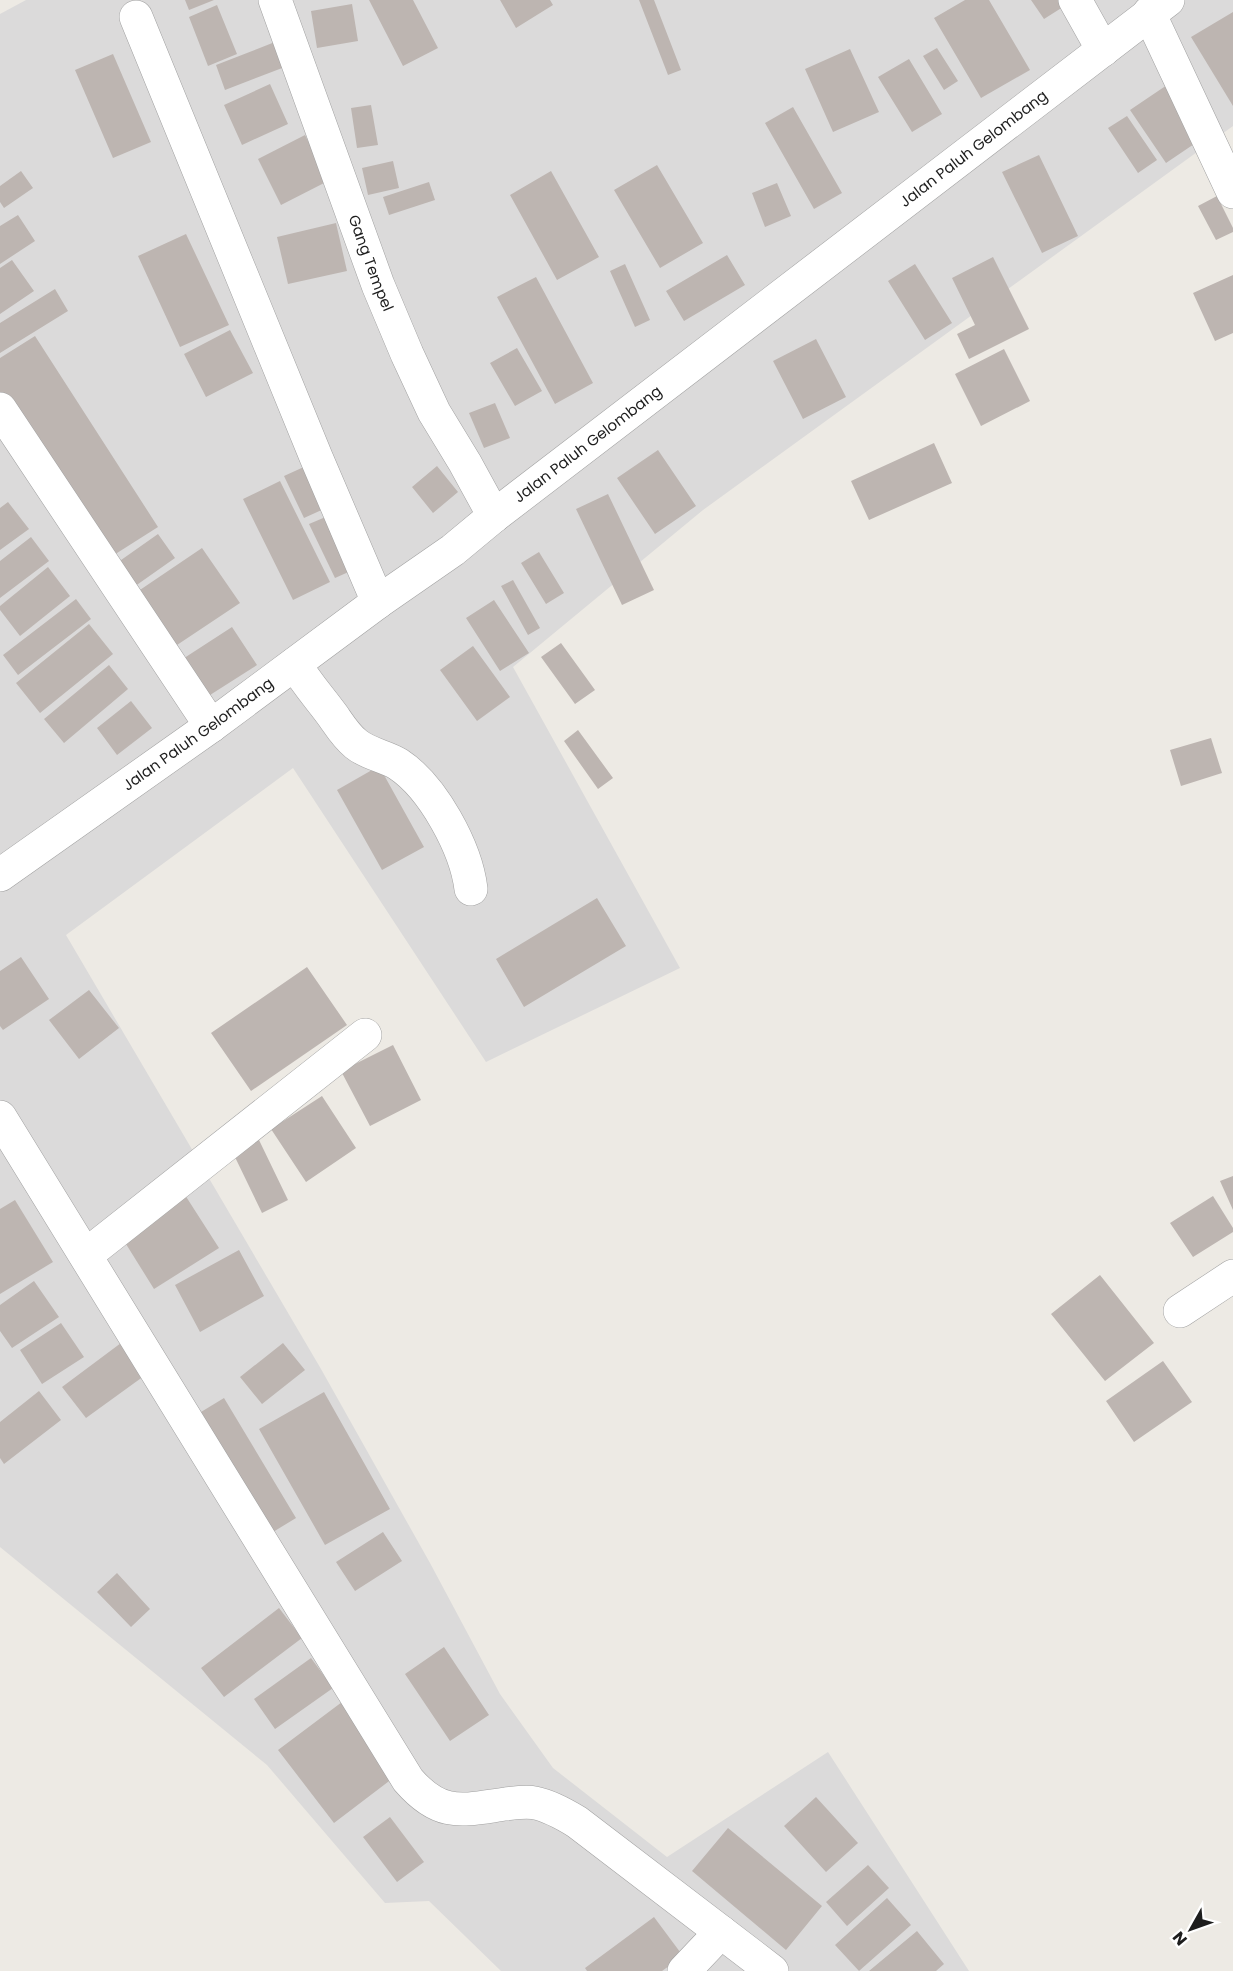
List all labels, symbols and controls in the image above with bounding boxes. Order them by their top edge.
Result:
street label: Jalan Paluh Gelombang [895,85,1052,212]
street label: Gang Tempel [343,212,399,314]
street label: Jalan Paluh Gelombang [509,380,666,507]
street label: Jalan Paluh Gelombang [118,672,277,795]
north arrow [1161,1899,1221,1959]
text: N [1167,1926,1193,1950]

